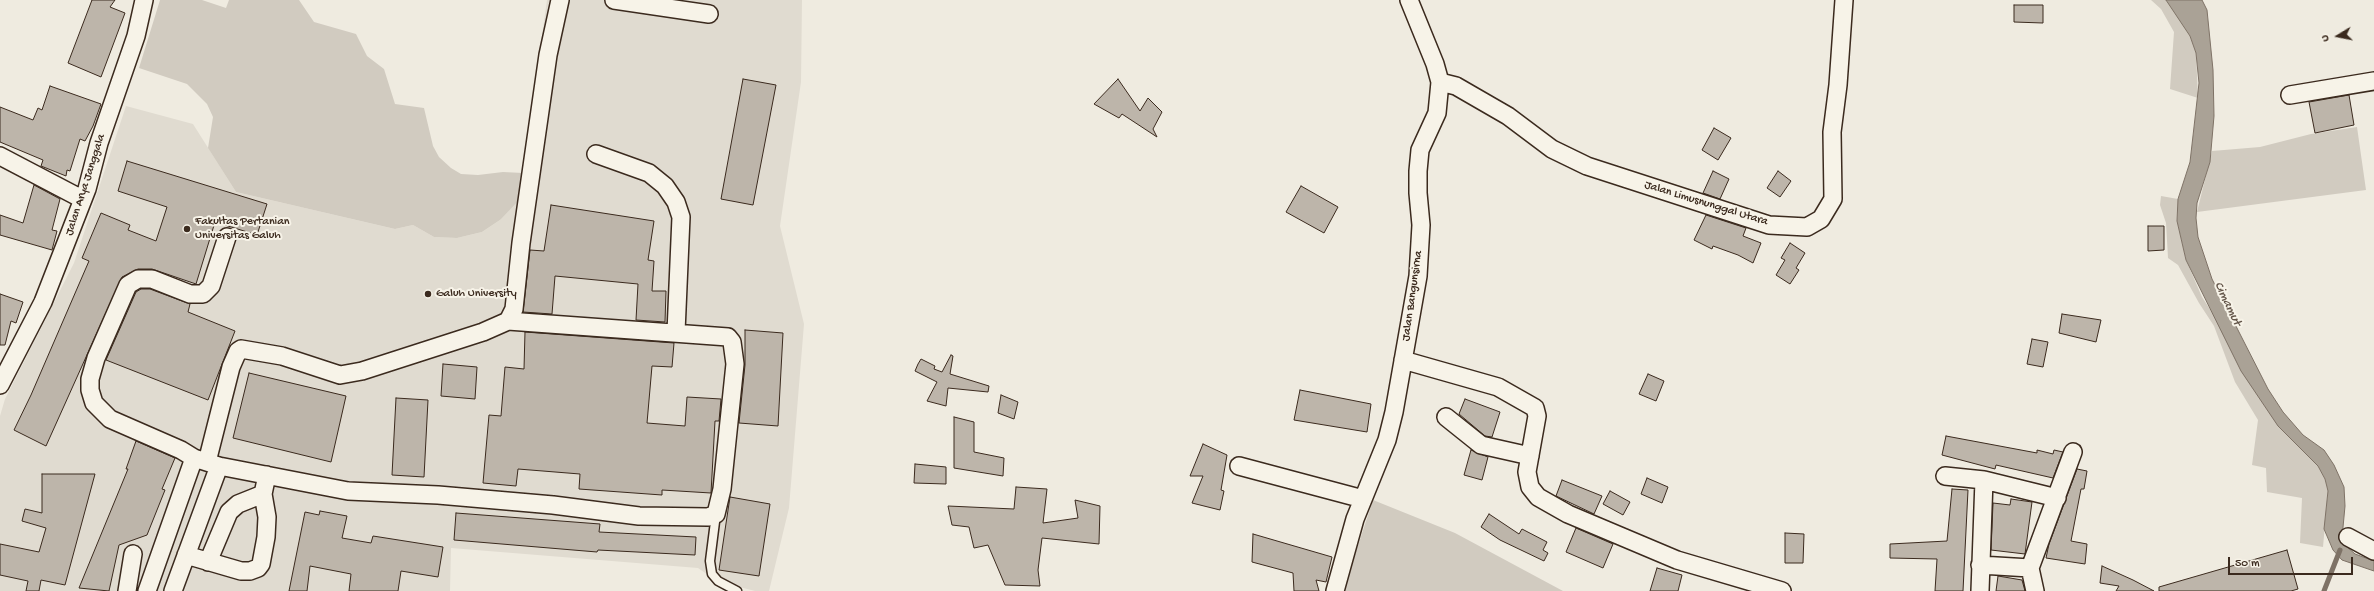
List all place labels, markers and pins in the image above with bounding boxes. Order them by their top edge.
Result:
place label: Fakultas Pertanian Universitas Galuh [195,215,290,243]
marker: Fakultas Pertanian Universitas Galuh [182,224,192,234]
place label: Galuh University [436,287,517,301]
marker: Galuh University [423,289,433,299]

